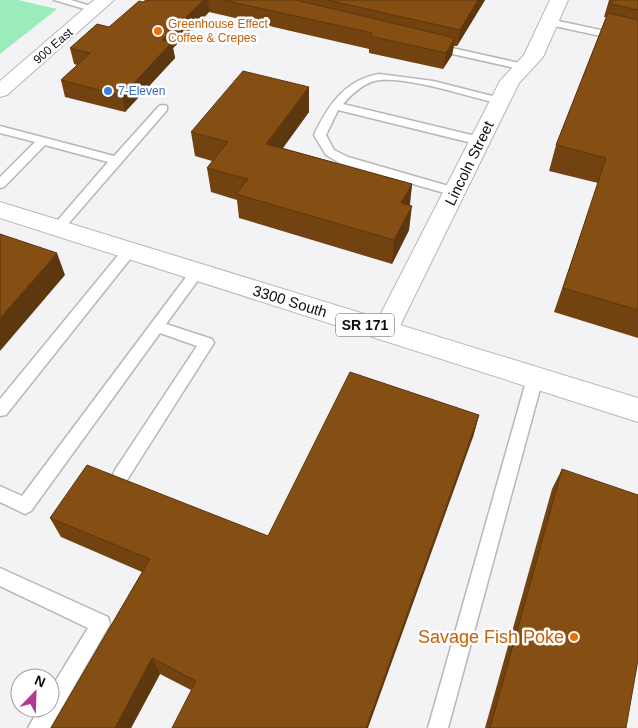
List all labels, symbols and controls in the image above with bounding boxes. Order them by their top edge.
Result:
place label: Greenhouse Effect Coffee & Crepes [168,17,269,45]
street label: 900 East [31,25,76,67]
marker: Greenhouse Effect Coffee & Crepes [152,25,164,37]
place label: 7-Eleven [118,84,165,98]
marker: 7-Eleven [102,85,114,97]
street label: Lincoln Street [441,117,497,208]
street label: 3300 South [251,282,329,320]
road number: SR 171 [336,314,394,336]
place label: Savage Fish Poke [418,627,564,647]
marker: Savage Fish Poke [568,631,580,643]
north arrow [10,668,60,718]
text: N [32,672,48,690]

